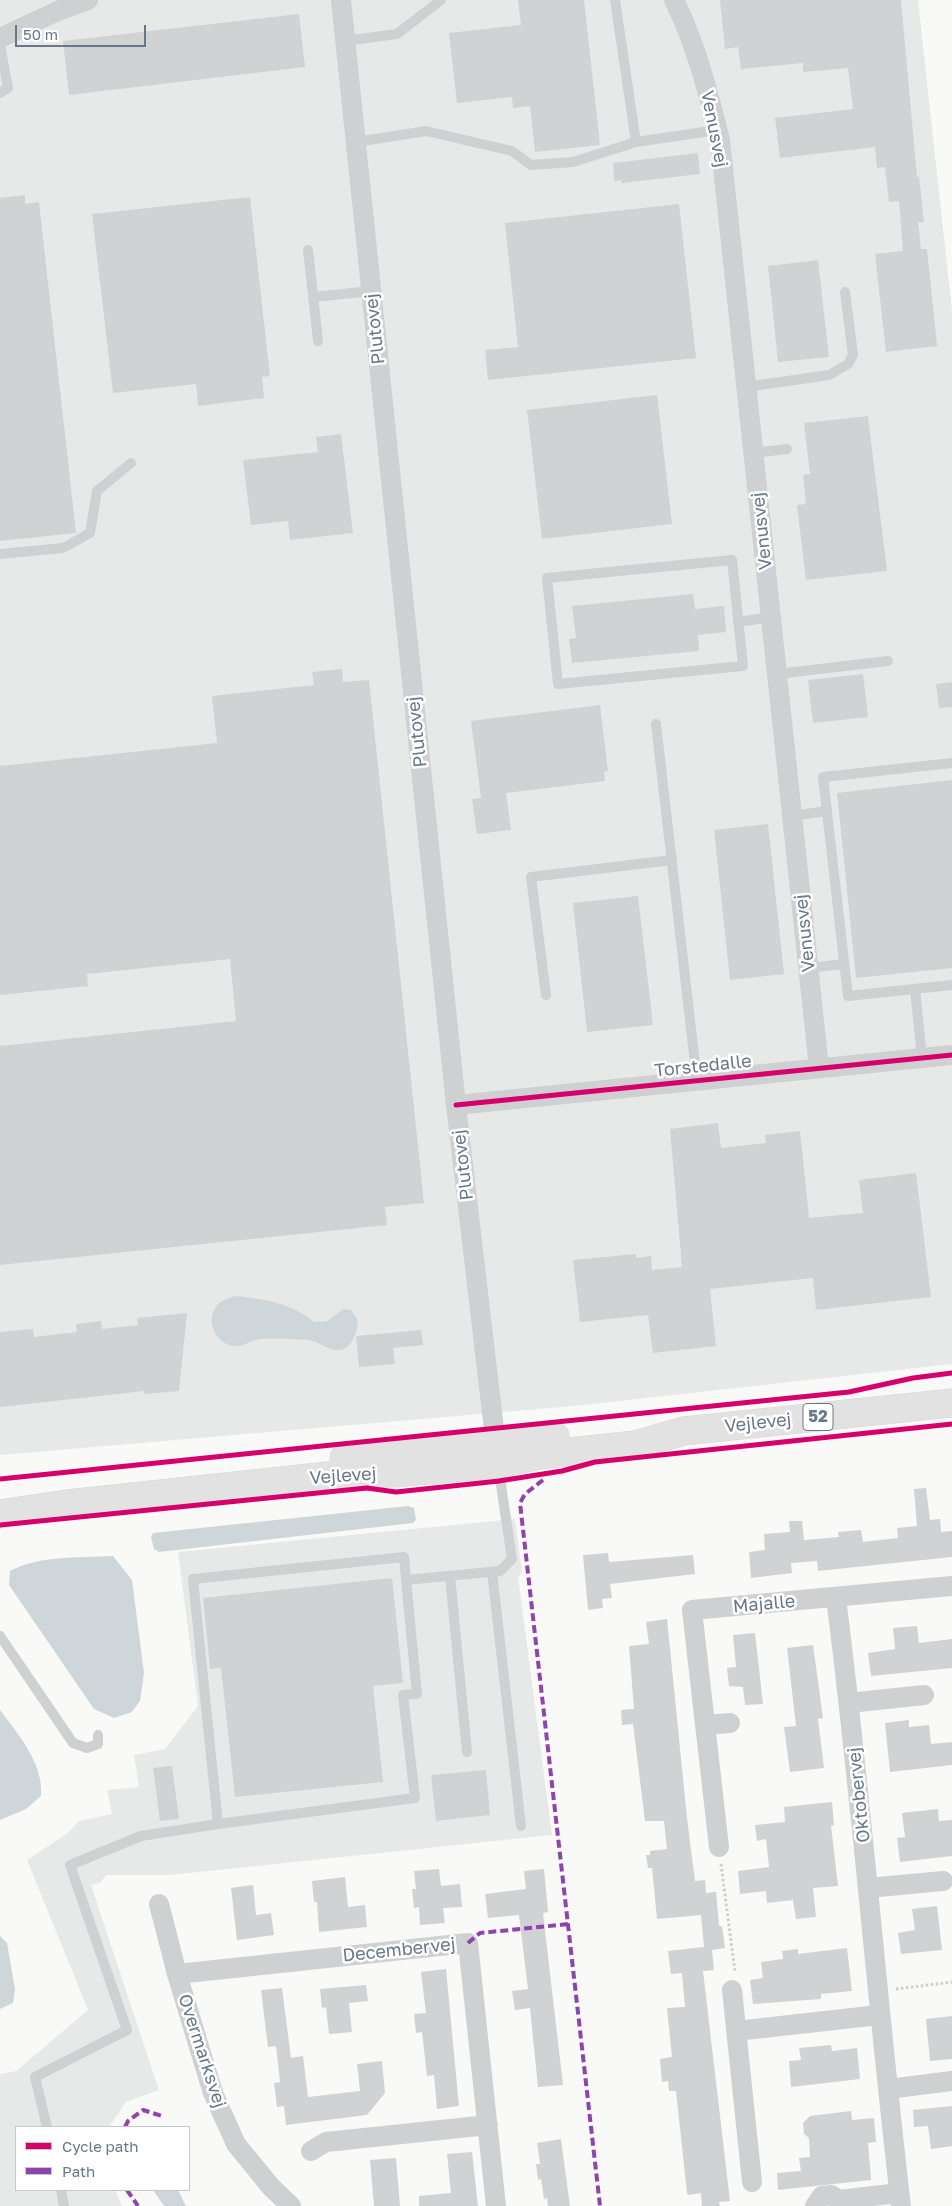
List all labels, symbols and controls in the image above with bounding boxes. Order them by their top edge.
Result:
scale bar [18,15,149,47]
text: 50 m [23,25,58,43]
street label: Venusvej [696,89,732,169]
street label: Plutovej [361,293,389,365]
street label: Venusvej [747,491,777,571]
street label: Plutovej [403,696,431,768]
street label: Venusvej [790,893,820,973]
street label: Torstedalle [653,1050,753,1082]
street label: Plutovej [448,1128,478,1202]
road number: 52 [803,1404,833,1430]
street label: Vejlevej [724,1409,792,1437]
street label: Vejlevej [309,1463,377,1489]
street label: Majalle [732,1591,796,1617]
street label: Oktobervej [843,1746,875,1844]
street label: Decembervej [342,1933,456,1967]
street label: Overmarksvej [173,1991,231,2111]
legend [15,2126,190,2191]
text: Cycle path [62,2137,138,2155]
text: Path [62,2162,95,2180]

